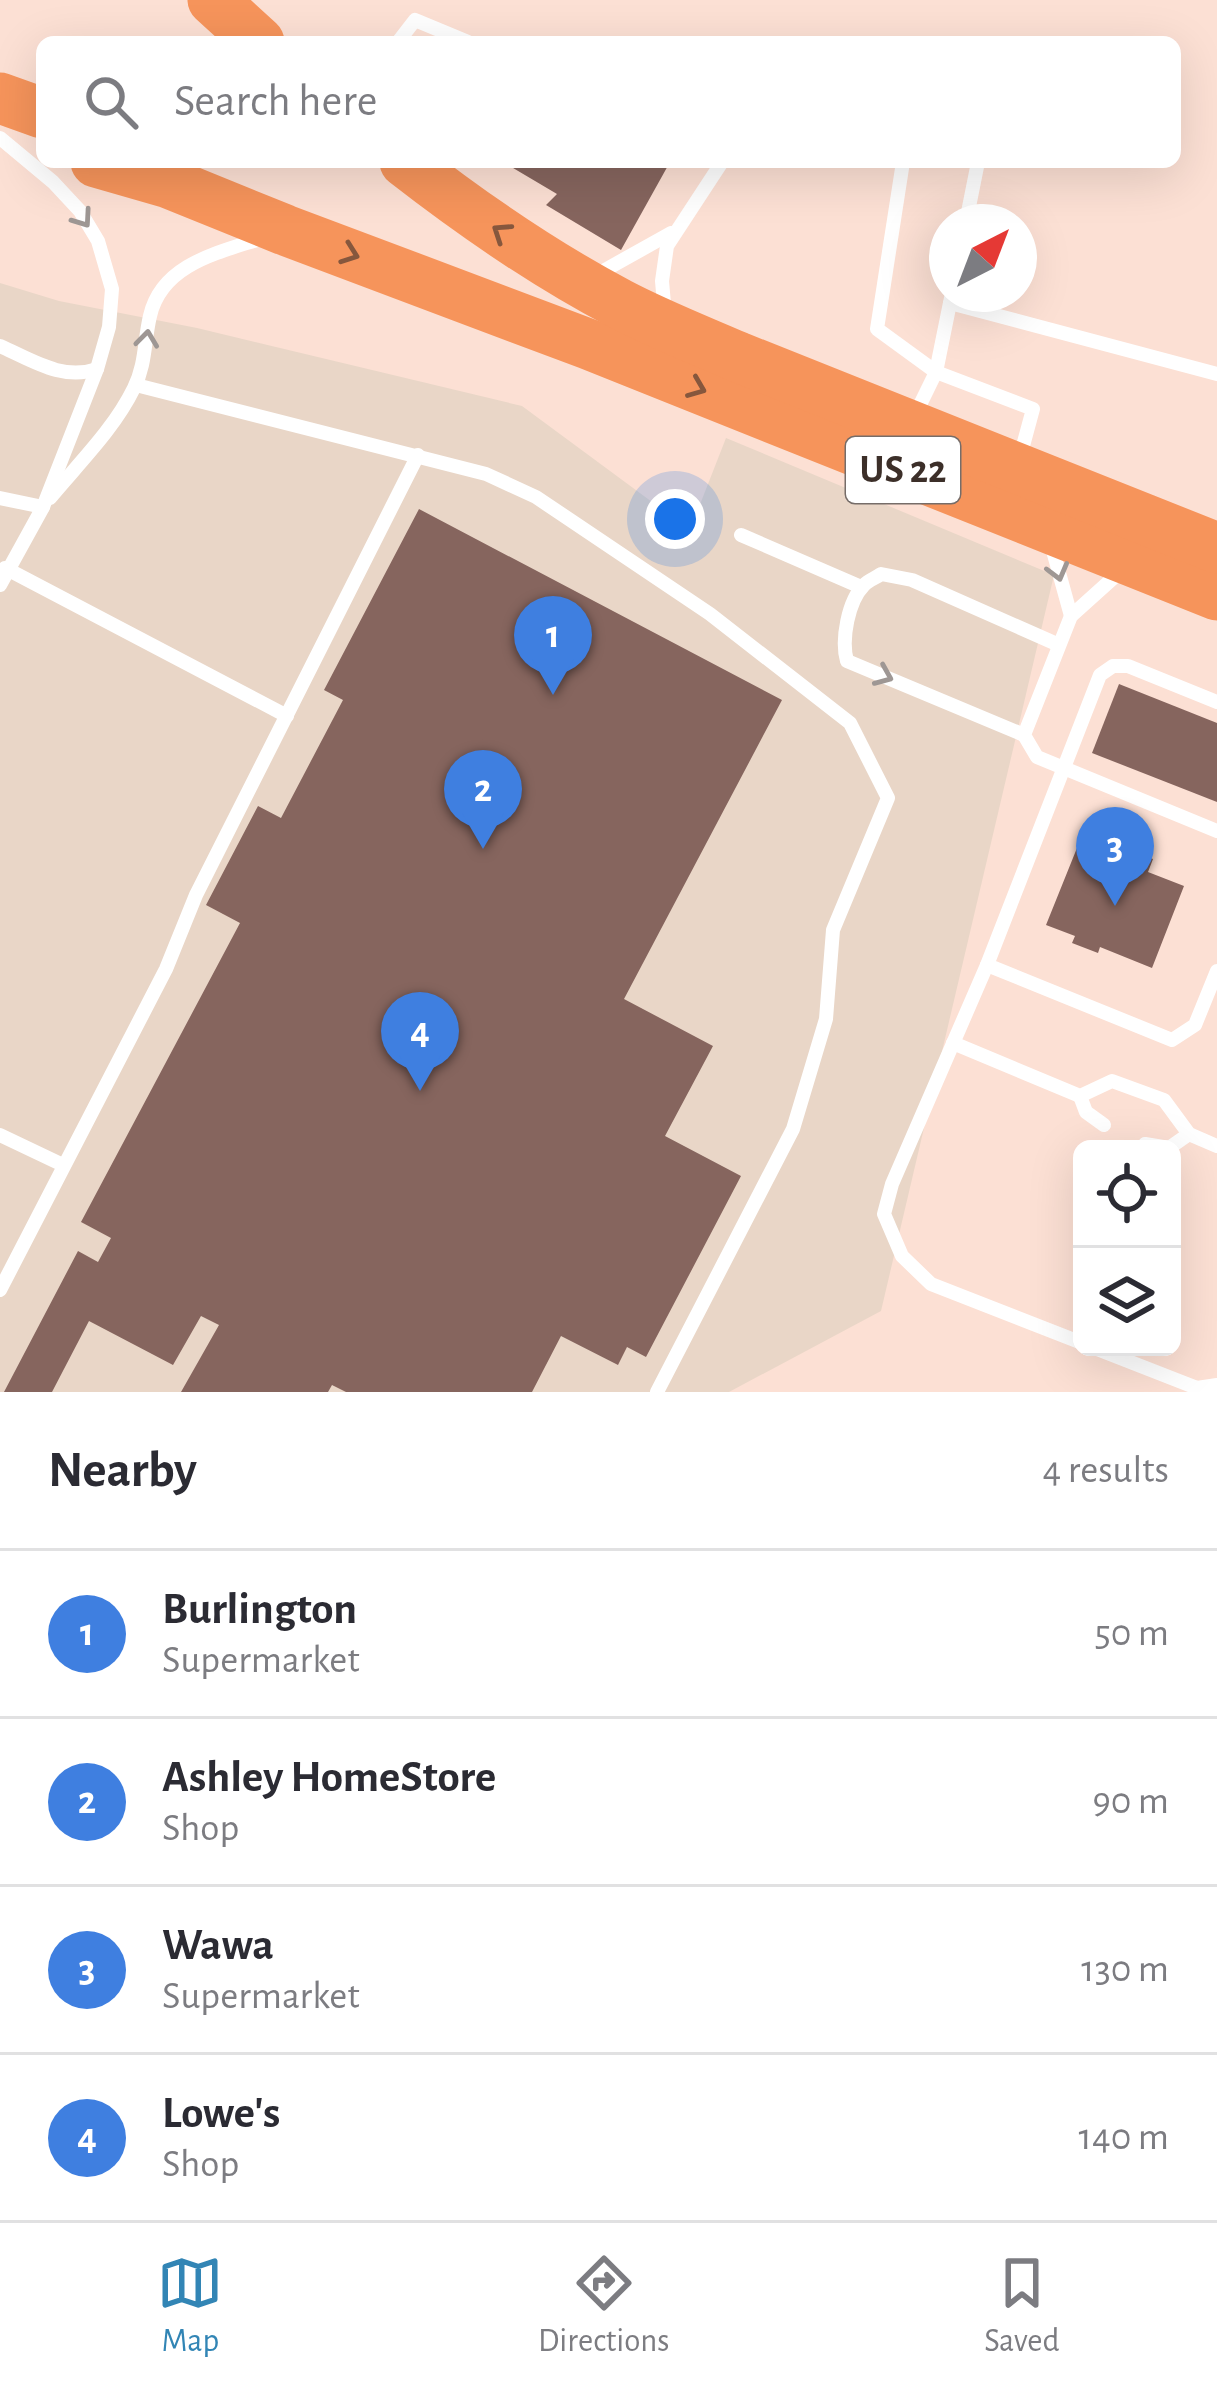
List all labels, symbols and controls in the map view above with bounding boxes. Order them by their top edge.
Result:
search box [36,36,1181,168]
icon: search [78,69,144,135]
text: Search here [174,79,377,124]
north arrow [929,204,1037,312]
one-way arrow [69,205,91,227]
one-way arrow [492,225,514,247]
one-way arrow [338,239,359,264]
one-way arrow [133,329,159,349]
one-way arrow [685,373,706,398]
road number: US 22 [846,437,960,503]
your location [645,489,705,549]
one-way arrow [1044,561,1069,581]
pin: 1 [514,596,592,695]
one-way arrow [872,662,893,686]
pin: 2 [444,750,522,849]
pin: 3 [1076,807,1154,906]
pin: 4 [381,992,459,1091]
map controls [1073,1140,1181,1356]
button: locate [1073,1140,1181,1248]
button: layers [1073,1248,1181,1356]
text: Nearby [48,1445,197,1496]
text: 4 results [1042,1451,1169,1490]
text: Burlington [162,1587,357,1632]
text: 1 [80,1614,94,1653]
text: 50 m [1094,1614,1169,1653]
text: Supermarket [162,1641,360,1680]
text: Ashley HomeStore [162,1755,496,1800]
text: 2 [78,1782,96,1821]
text: 90 m [1092,1782,1169,1821]
text: Shop [162,1809,239,1848]
text: Wawa [162,1923,274,1968]
text: 3 [79,1950,95,1989]
text: 130 m [1081,1950,1169,1989]
text: Supermarket [162,1977,360,2016]
text: Lowe's [162,2091,280,2136]
text: 4 [77,2118,97,2157]
text: 140 m [1079,2118,1169,2157]
text: Shop [162,2145,239,2184]
tab: Map [157,2250,223,2362]
tab: Directions [538,2250,669,2362]
tab: Saved [984,2250,1060,2362]

